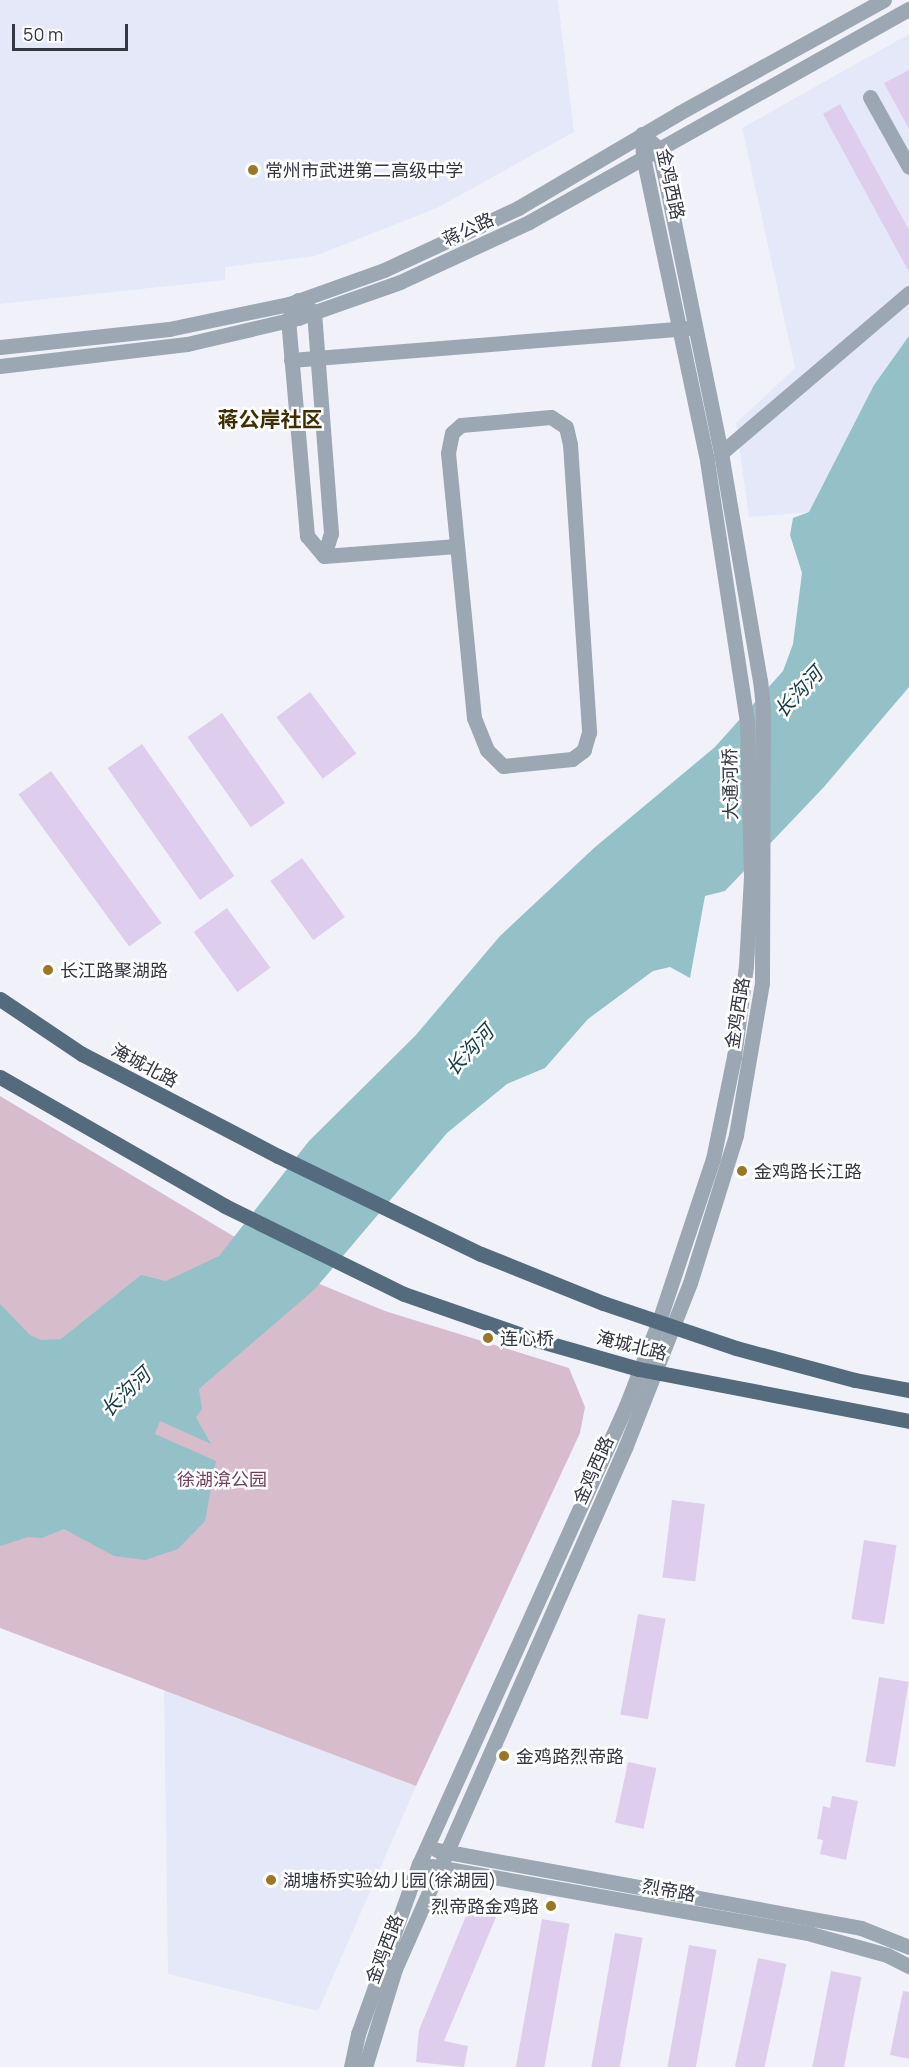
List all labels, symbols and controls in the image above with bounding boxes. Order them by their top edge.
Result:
scale bar [15,12,130,50]
text: 50 m [23,22,63,46]
street label: 金鸡西路 [653,147,689,221]
place label: 常州市武进第二高级中学 [265,159,463,181]
marker: 常州市武进第二高级中学 [246,163,260,177]
street label: 蒋公路 [439,208,497,250]
district label: 蒋公岸社区 [218,406,322,432]
water label: 长沟河 [769,662,827,722]
street label: 大通河桥 [719,748,741,820]
place label: 长江路聚湖路 [60,959,168,981]
marker: 长江路聚湖路 [41,963,55,977]
street label: 金鸡西路 [721,976,753,1050]
water label: 长沟河 [440,1020,498,1080]
street label: 淹城北路 [108,1039,182,1091]
place label: 金鸡路长江路 [754,1160,862,1182]
marker: 金鸡路长江路 [735,1164,749,1178]
street label: 淹城北路 [594,1326,670,1364]
place label: 连心桥 [500,1327,554,1349]
marker: 连心桥 [481,1331,495,1345]
water label: 长沟河 [95,1363,155,1421]
street label: 金鸡西路 [568,1433,618,1507]
park label: 徐湖渰公园 [177,1468,267,1490]
place label: 金鸡路烈帝路 [516,1745,624,1767]
marker: 金鸡路烈帝路 [497,1749,511,1763]
place label: 湖塘桥实验幼儿园(徐湖园) [283,1869,496,1891]
marker: 湖塘桥实验幼儿园(徐湖园) [264,1873,278,1887]
street label: 烈帝路 [641,1875,697,1905]
place label: 烈帝路金鸡路 [431,1895,539,1917]
marker: 烈帝路金鸡路 [544,1899,558,1913]
street label: 金鸡西路 [361,1912,407,1986]

